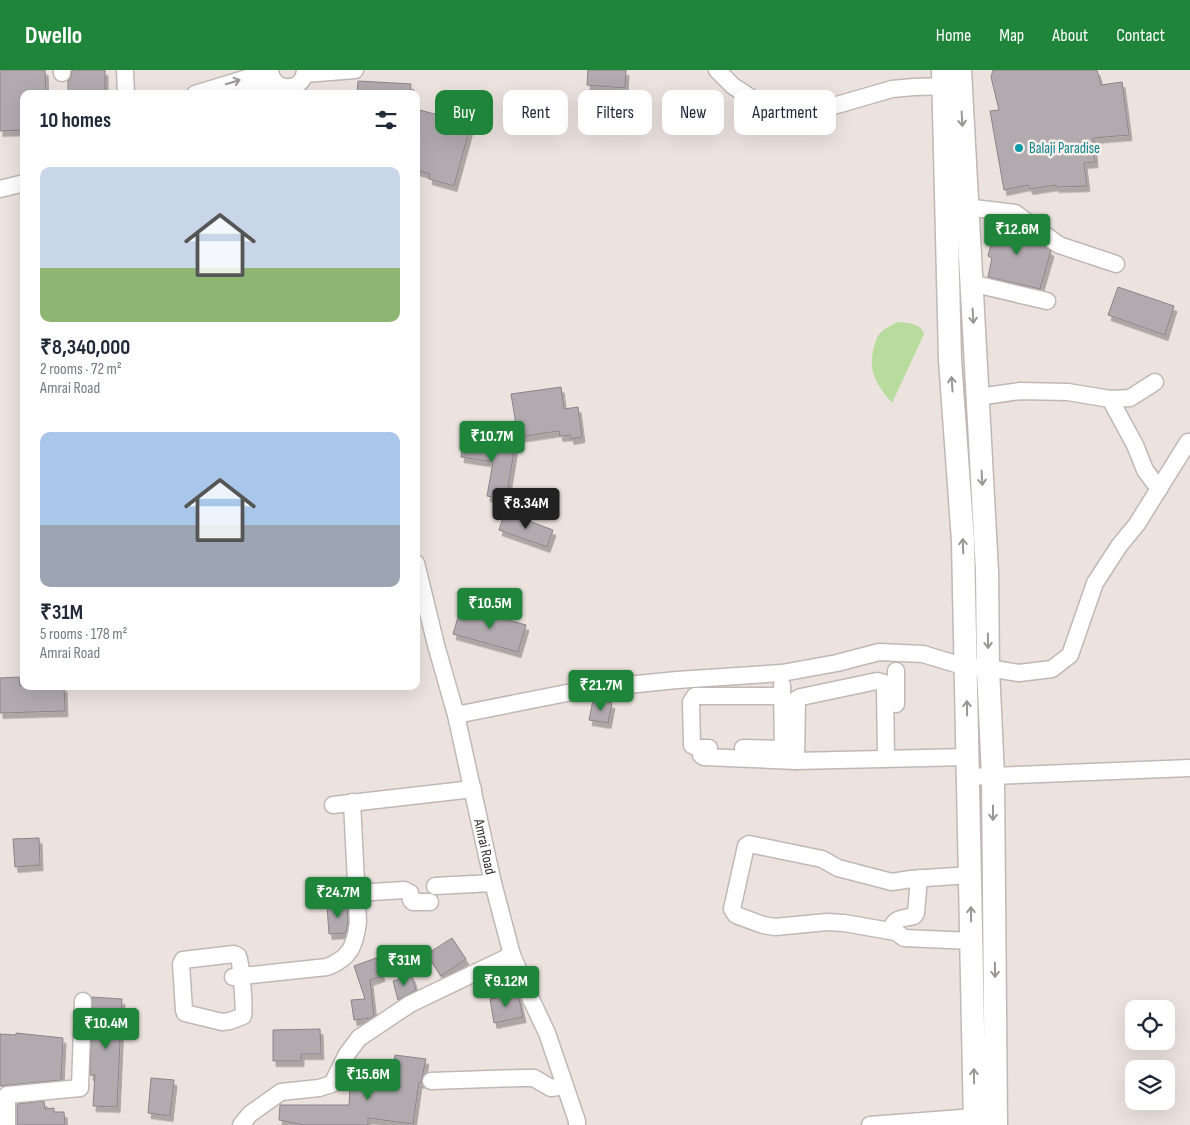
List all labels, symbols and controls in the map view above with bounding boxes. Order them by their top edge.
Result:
text: Dwello [25,21,82,50]
text: Home [936,25,971,46]
text: Map [999,25,1024,46]
text: About [1052,25,1088,46]
text: Contact [1116,25,1165,46]
one-way arrow [224,77,240,87]
chip: Buy [435,90,493,135]
chip: Rent [503,90,568,135]
chip: Filters [578,90,652,135]
chip: New [662,90,724,135]
chip: Apartment [734,90,836,135]
icon: filters [372,106,400,134]
text: 10 homes [40,108,111,133]
one-way arrow [958,110,967,126]
place label: Balaji Paradise [1029,139,1100,158]
marker: Balaji Paradise [1013,142,1025,154]
icon: home [175,200,265,290]
pin: ₹12.6M [976,214,1058,256]
text: ₹12.6M [995,220,1039,239]
one-way arrow [968,308,977,324]
text: ₹8,340,000 [40,335,130,360]
text: 2 rooms · 72 m² [40,360,122,379]
one-way arrow [947,376,957,392]
text: Amrai Road [40,379,100,398]
pin: ₹10.7M [451,420,533,463]
text: ₹10.7M [471,427,513,446]
icon: home [175,465,265,555]
one-way arrow [977,470,986,486]
pin: ₹8.34M [485,488,567,530]
text: ₹8.34M [503,494,549,513]
one-way arrow [958,538,968,554]
pin: ₹10.5M [449,588,531,630]
text: ₹10.5M [468,594,512,613]
text: ₹31M [40,600,83,625]
text: 5 rooms · 178 m² [40,625,128,644]
one-way arrow [983,632,993,648]
text: Amrai Road [40,644,100,663]
pin: ₹21.7M [560,670,642,712]
text: ₹21.7M [580,676,622,695]
one-way arrow [962,700,971,716]
one-way arrow [988,805,998,821]
street label: Amrai Road [469,816,500,876]
pin: ₹24.7M [297,876,379,919]
text: ₹24.7M [316,883,360,902]
one-way arrow [966,906,976,922]
pin: ₹31M [374,944,434,987]
text: ₹31M [388,951,420,970]
one-way arrow [990,961,1000,977]
pin: ₹9.12M [465,966,547,1008]
text: ₹9.12M [484,972,528,991]
map controls [1125,1000,1175,1110]
button: locate [1125,1000,1175,1050]
pin: ₹10.4M [65,1008,147,1050]
text: ₹10.4M [84,1014,128,1033]
pin: ₹15.6M [327,1058,409,1101]
button: layers [1125,1060,1175,1110]
text: ₹15.6M [346,1065,390,1084]
one-way arrow [969,1069,979,1085]

